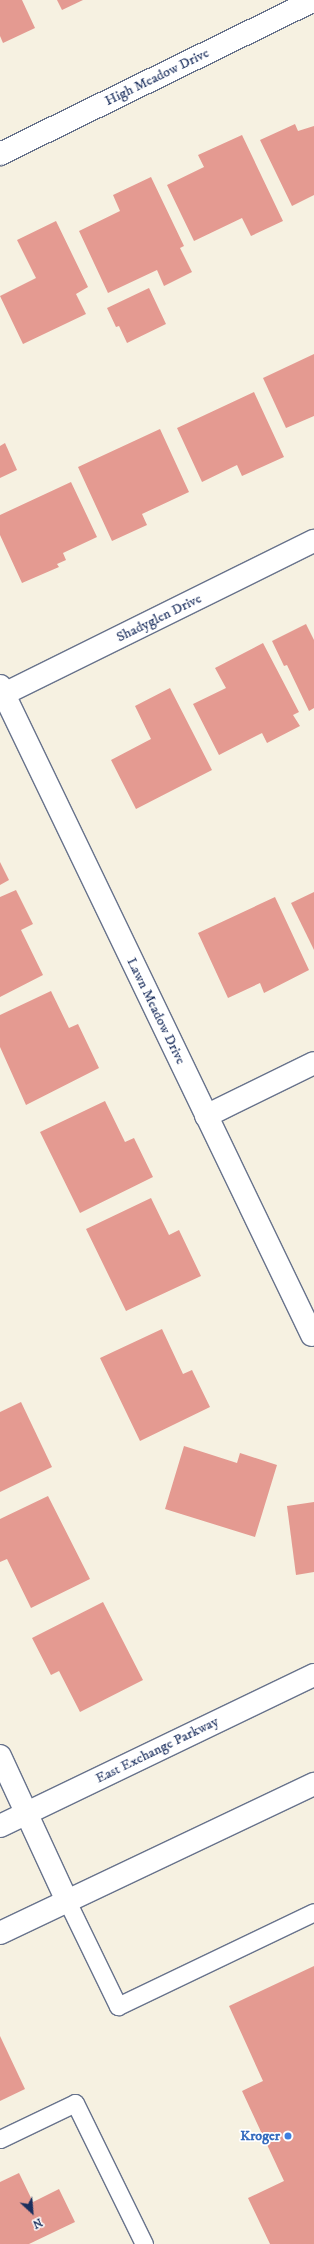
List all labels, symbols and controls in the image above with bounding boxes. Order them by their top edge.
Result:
street label: High Meadow Drive [102,45,212,109]
street label: Shadyglen Drive [114,590,204,646]
street label: Lawn Meadow Drive [123,955,189,1067]
street label: East Exchange Parkway [93,1713,221,1787]
place label: Kroger [240,2128,280,2144]
marker: Kroger [283,2131,293,2141]
north arrow [12,2192,52,2232]
text: N [30,2215,44,2231]

